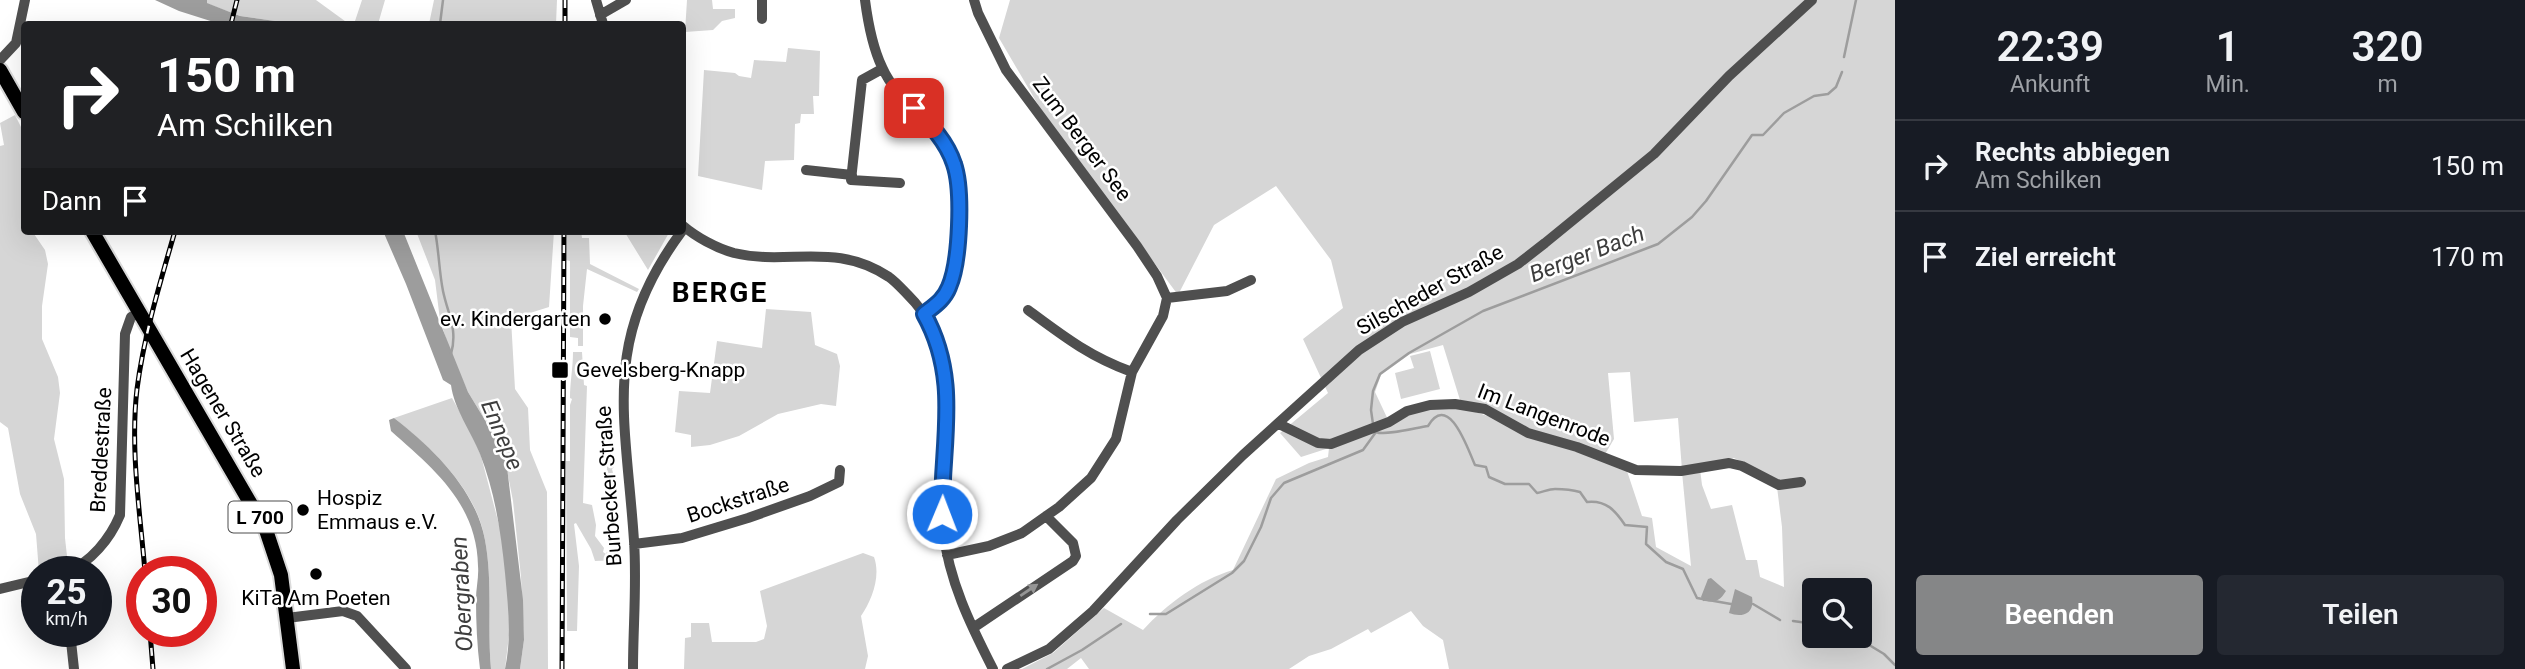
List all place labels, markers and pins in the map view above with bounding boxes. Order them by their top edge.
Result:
pin [884,78,944,138]
place label: ev. Kindergarten [440,307,591,331]
marker: ev. Kindergarten [597,311,613,327]
place label: Gevelsberg-Knapp [576,358,745,382]
marker: Gevelsberg-Knapp [550,360,570,380]
place label: Hospiz Emmaus e.V. [317,486,438,534]
marker: Hospiz Emmaus e.V. [295,502,311,518]
marker: KiTa Am Poeten [308,566,324,582]
place label: KiTa Am Poeten [241,586,391,610]

